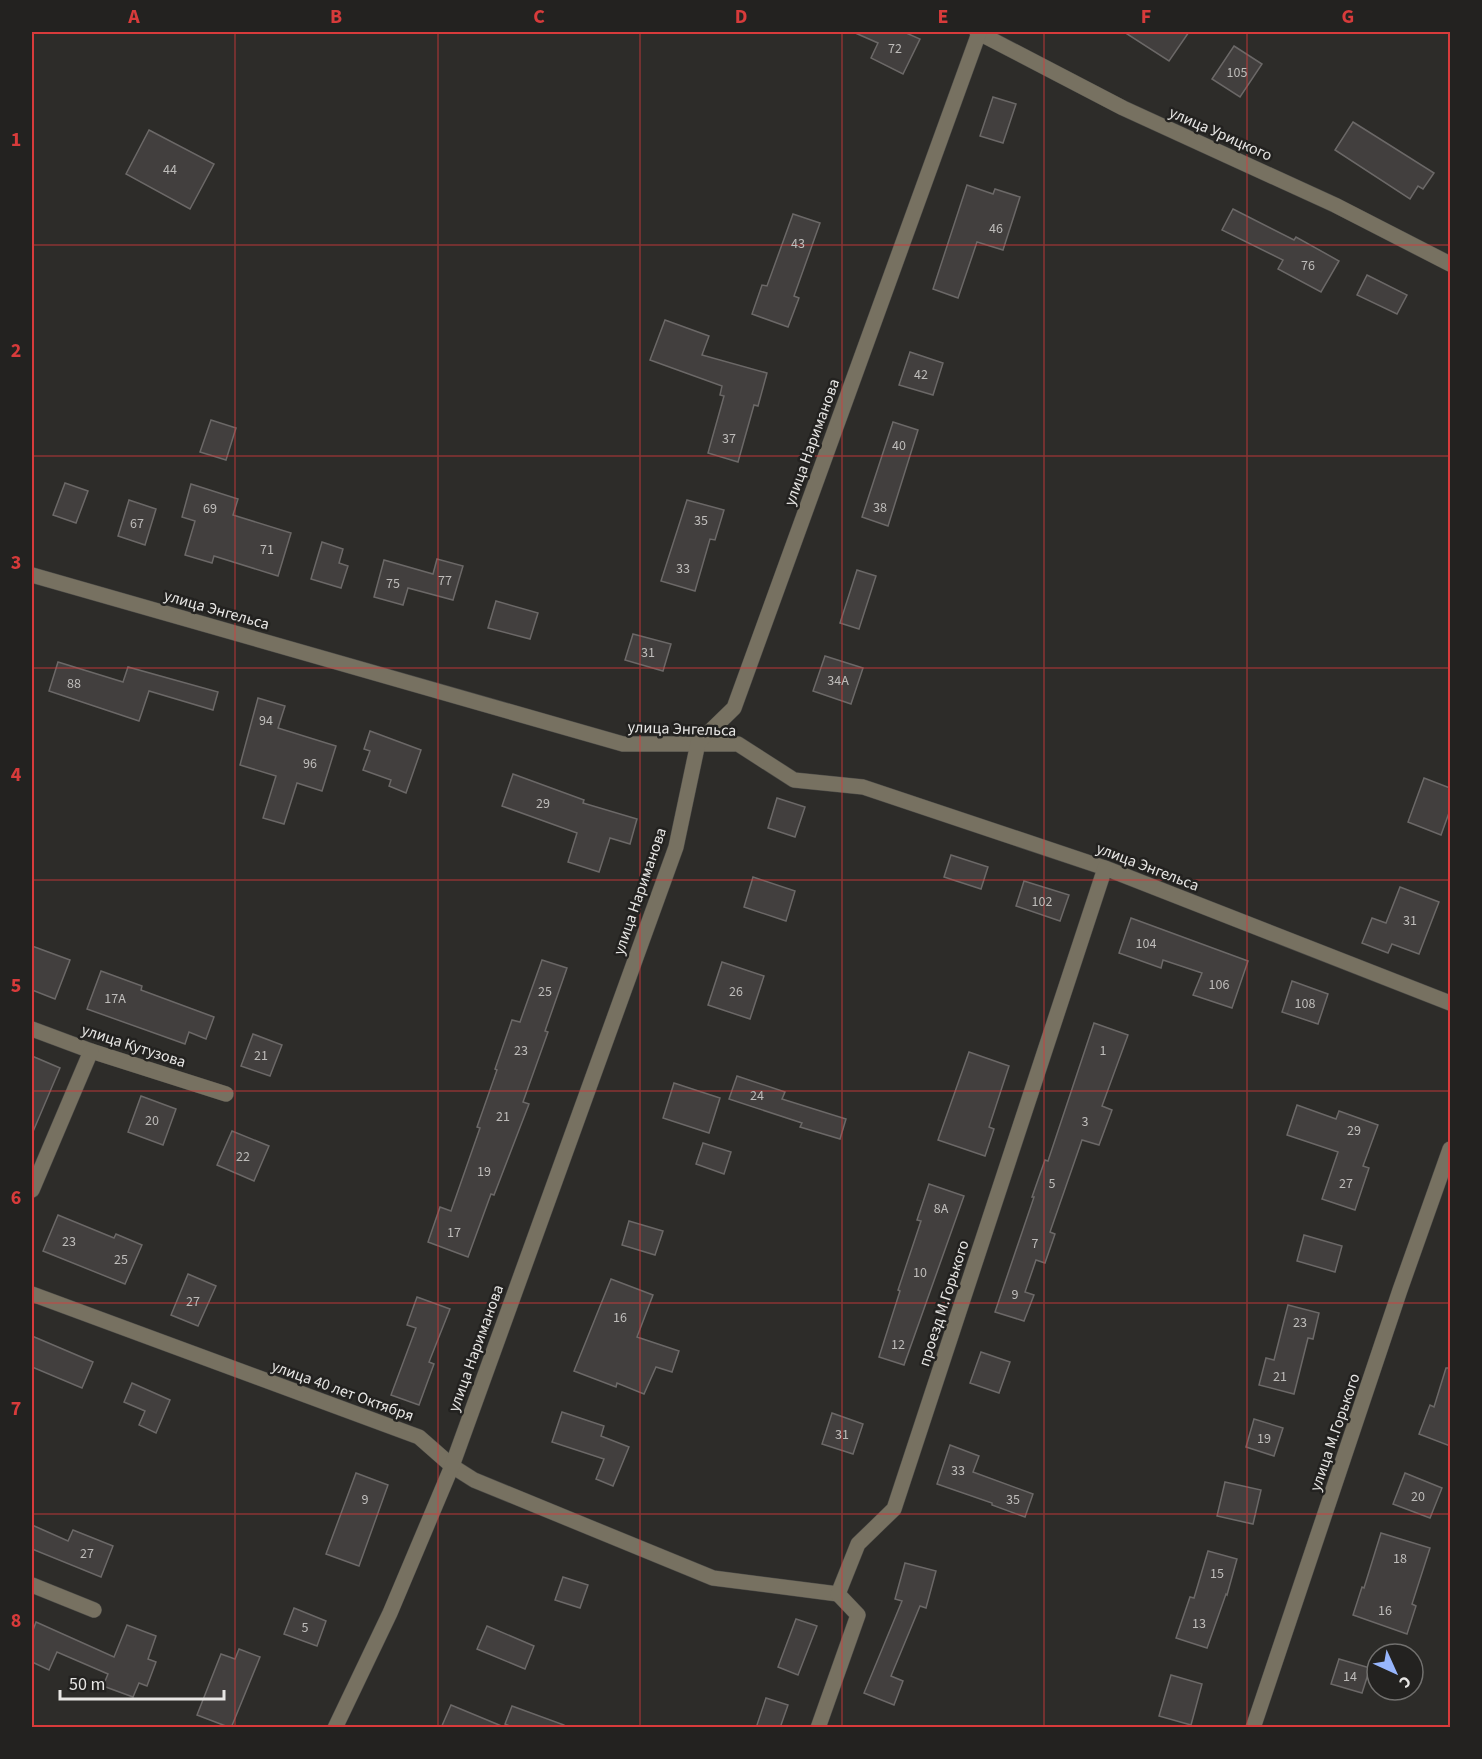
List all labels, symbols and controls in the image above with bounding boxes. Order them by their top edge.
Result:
text: A [127,3,140,31]
text: B [330,3,342,31]
text: C [533,3,545,31]
text: D [735,3,747,31]
text: E [938,3,948,31]
text: F [1141,3,1151,31]
text: G [1342,3,1354,31]
house number: 72 [888,39,902,59]
house number: 105 [1227,63,1247,83]
street label: улица Урицкого [1166,101,1276,166]
text: 1 [11,126,21,154]
house number: 44 [163,160,177,180]
house number: 46 [989,219,1003,239]
house number: 43 [791,234,805,254]
house number: 76 [1301,256,1315,276]
text: 2 [11,337,21,365]
house number: 42 [914,365,928,385]
street label: улица Нариманова [779,376,845,509]
house number: 37 [722,429,736,449]
house number: 40 [892,436,906,456]
house number: 38 [873,498,887,518]
house number: 69 [203,499,217,519]
house number: 35 [694,511,708,531]
house number: 67 [130,514,144,534]
house number: 71 [260,540,274,560]
text: 3 [11,549,21,577]
house number: 33 [676,559,690,579]
house number: 77 [438,571,452,591]
house number: 75 [386,574,400,594]
street label: улица Энгельса [161,584,272,636]
house number: 31 [641,643,655,663]
house number: 34А [827,671,849,691]
house number: 88 [67,674,81,694]
house number: 94 [259,711,273,731]
street label: улица Энгельса [627,716,737,742]
house number: 96 [303,754,317,774]
text: 4 [11,761,22,789]
house number: 29 [536,794,550,814]
street label: улица Нариманова [608,825,672,958]
street label: улица Энгельса [1093,837,1202,897]
house number: 102 [1032,892,1052,912]
house number: 31 [1403,911,1417,931]
house number: 104 [1136,934,1156,954]
text: 5 [11,972,21,1000]
house number: 106 [1209,975,1229,995]
house number: 25 [538,982,552,1002]
house number: 26 [729,982,743,1002]
house number: 17А [104,989,126,1009]
house number: 108 [1295,994,1315,1014]
street label: улица Кутузова [79,1019,189,1073]
house number: 23 [514,1041,528,1061]
house number: 1 [1100,1041,1107,1061]
house number: 21 [254,1046,268,1066]
house number: 24 [750,1086,764,1106]
house number: 21 [496,1107,510,1127]
house number: 20 [145,1111,159,1131]
house number: 3 [1082,1112,1089,1132]
house number: 29 [1347,1121,1361,1141]
house number: 22 [236,1147,250,1167]
house number: 19 [477,1162,491,1182]
house number: 5 [1049,1174,1056,1194]
house number: 27 [1339,1174,1353,1194]
text: 6 [11,1184,21,1212]
house number: 8А [934,1199,949,1219]
house number: 17 [447,1223,461,1243]
house number: 23 [62,1232,76,1252]
house number: 7 [1032,1234,1039,1254]
street label: проезд М.Горького [913,1237,975,1369]
house number: 25 [114,1250,128,1270]
house number: 10 [913,1263,927,1283]
street label: улица Нариманова [443,1282,509,1415]
house number: 9 [1012,1285,1019,1305]
house number: 27 [186,1292,200,1312]
house number: 16 [613,1308,627,1328]
house number: 23 [1293,1313,1307,1333]
house number: 12 [891,1335,905,1355]
street label: улица 40 лет Октября [268,1355,417,1427]
house number: 21 [1273,1367,1287,1387]
street label: улица М.Горького [1304,1370,1365,1494]
text: 7 [11,1395,21,1423]
house number: 31 [835,1425,849,1445]
house number: 19 [1257,1429,1271,1449]
house number: 33 [951,1461,965,1481]
house number: 20 [1411,1487,1425,1507]
house number: 9 [362,1490,369,1510]
house number: 35 [1006,1490,1020,1510]
house number: 27 [80,1544,94,1564]
house number: 18 [1393,1549,1407,1569]
house number: 15 [1210,1564,1224,1584]
house number: 16 [1378,1601,1392,1621]
text: 8 [11,1607,21,1635]
house number: 13 [1192,1614,1206,1634]
house number: 5 [302,1618,309,1638]
north arrow [1365,1642,1425,1702]
scale bar [60,1663,224,1701]
house number: 14 [1343,1667,1357,1687]
text: С [1394,1671,1416,1693]
text: 50 m [69,1672,105,1697]

